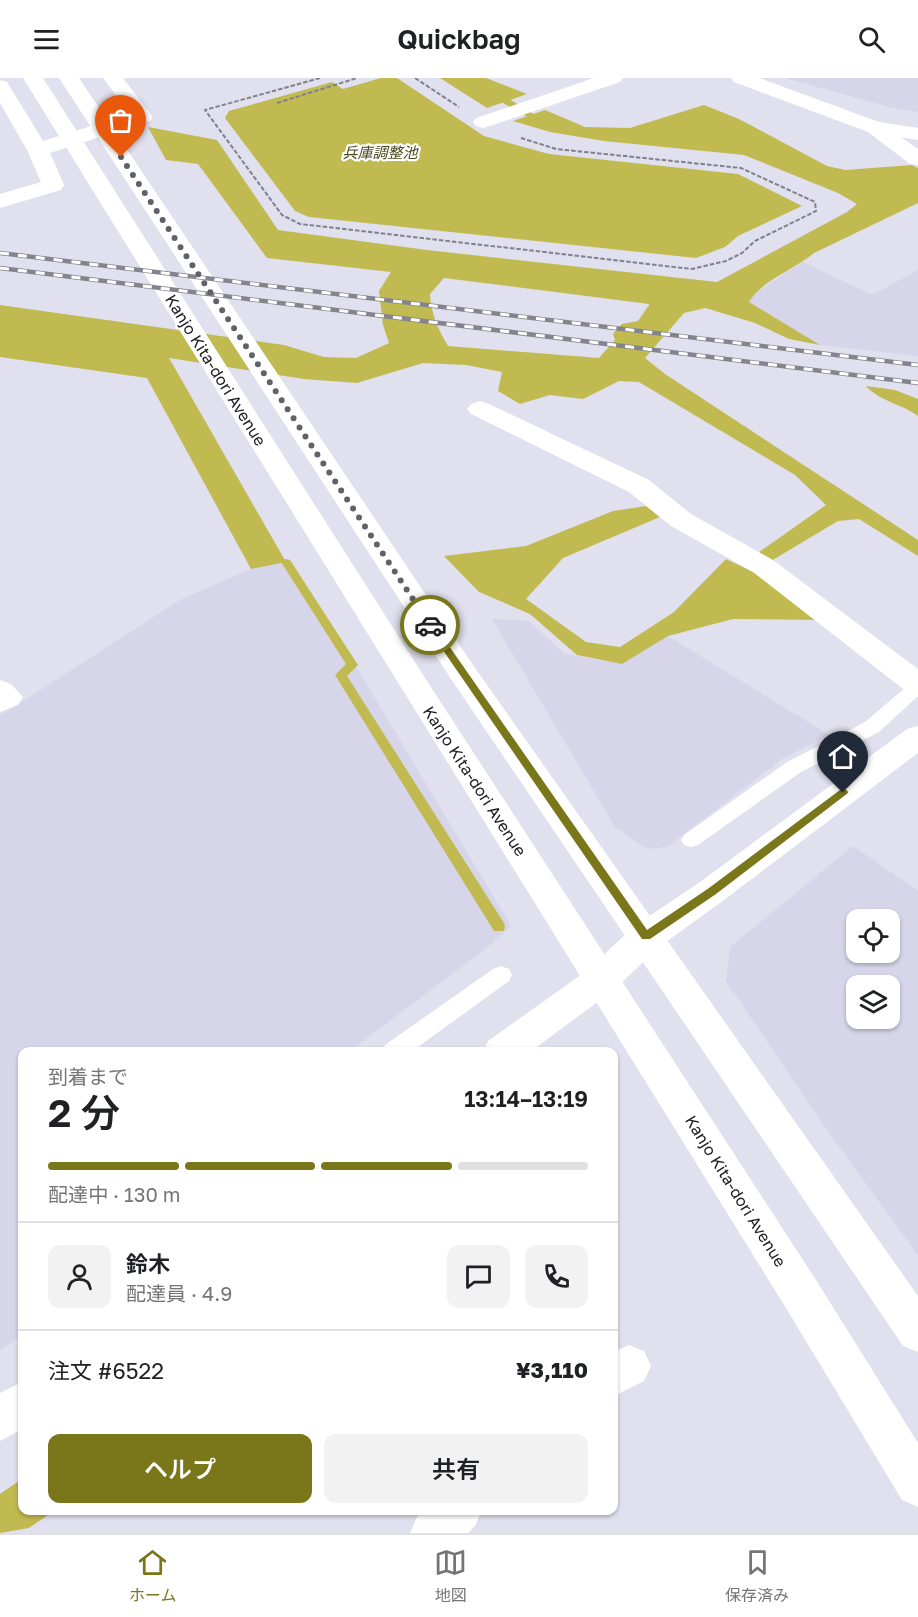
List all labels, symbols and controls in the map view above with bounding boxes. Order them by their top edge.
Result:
icon: menu [30,23,63,56]
text: Quickbag [397,23,521,55]
icon: search [855,23,888,56]
pin [95,95,146,157]
icon: bag [104,104,137,137]
water label: 兵庫調整池 [342,143,419,161]
street label: Kanjo Kita-dori Avenue [161,291,271,449]
courier [400,595,460,655]
icon: car [414,609,447,642]
street label: Kanjo Kita-dori Avenue [419,702,531,860]
pin [817,731,868,793]
icon: home [826,740,859,773]
map controls [846,909,900,1029]
button: locate [846,909,900,963]
button: layers [846,975,900,1029]
text: 到着まで [48,1064,128,1088]
text: 13:14–13:19 [464,1085,588,1112]
text: 2 分 [48,1089,120,1136]
street label: Kanjo Kita-dori Avenue [681,1112,791,1270]
text: 配達中 · 130 m [48,1182,181,1206]
button: person [48,1245,111,1308]
button: chat [447,1245,510,1308]
button: phone [525,1245,588,1308]
text: 鈴木 [126,1250,170,1277]
text: 配達員 · 4.9 [126,1281,232,1305]
text: ¥3,110 [516,1356,588,1383]
text: 注文 #6522 [48,1357,164,1384]
button: ヘルプ [48,1434,312,1503]
button: 共有 [324,1434,588,1503]
tab: ホーム [129,1546,176,1606]
tab: 地図 [434,1546,467,1606]
tab: 保存済み [725,1546,789,1606]

